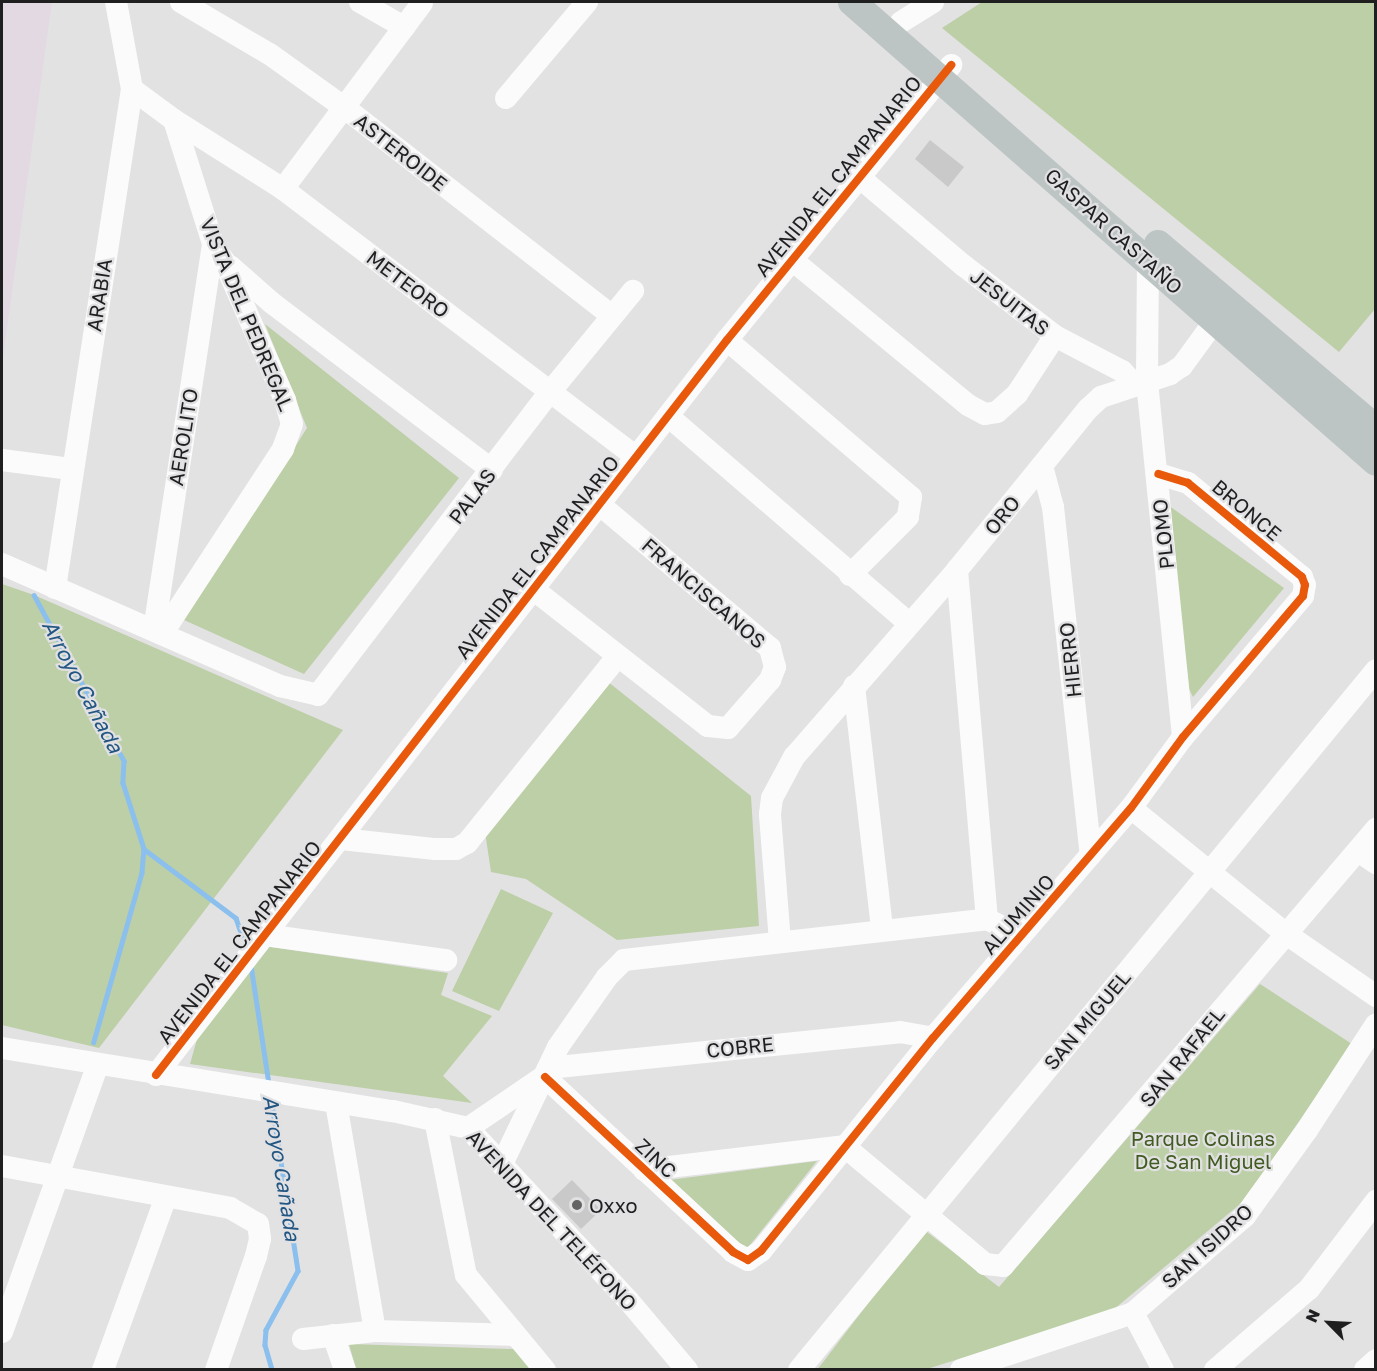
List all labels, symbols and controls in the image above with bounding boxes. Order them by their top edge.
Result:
street label: AVENIDA EL CAMPANARIO [750,71,926,281]
street label: ASTEROIDE [350,108,452,196]
street label: GASPAR CASTAÑO [1040,163,1188,299]
street label: VISTA DEL PEDREGAL [195,214,299,414]
street label: METEORO [362,245,454,323]
street label: ARABIA [81,257,117,333]
street label: JESUITAS [966,264,1054,340]
street label: AEROLITO [163,386,203,488]
street label: AVENIDA EL CAMPANARIO [450,451,624,663]
street label: PALAS [443,464,501,528]
street label: BRONCE [1208,474,1286,546]
street label: ORO [979,491,1025,539]
street label: PLOMO [1147,498,1179,570]
street label: FRANCISCANOS [637,533,771,653]
water label: Arroyo Cañada [37,615,129,757]
street label: HIERRO [1054,621,1086,699]
street label: AVENIDA EL CAMPANARIO [152,836,326,1048]
street label: ALUMINIO [977,869,1059,959]
street label: SAN MIGUEL [1039,966,1135,1074]
street label: SAN RAFAEL [1135,1002,1229,1112]
street label: COBRE [705,1032,775,1062]
water label: Arroyo Cañada [258,1093,306,1243]
street label: AVENIDA DEL TELÉFONO [462,1125,642,1315]
park label: Parque Colinas De San Miguel [1131,1127,1275,1174]
street label: ZINC [631,1133,681,1183]
place label: Oxxo [589,1193,637,1217]
marker: Oxxo [570,1198,584,1212]
street label: SAN ISIDRO [1157,1199,1257,1293]
north arrow [1299,1293,1359,1353]
text: N [1301,1306,1324,1325]

